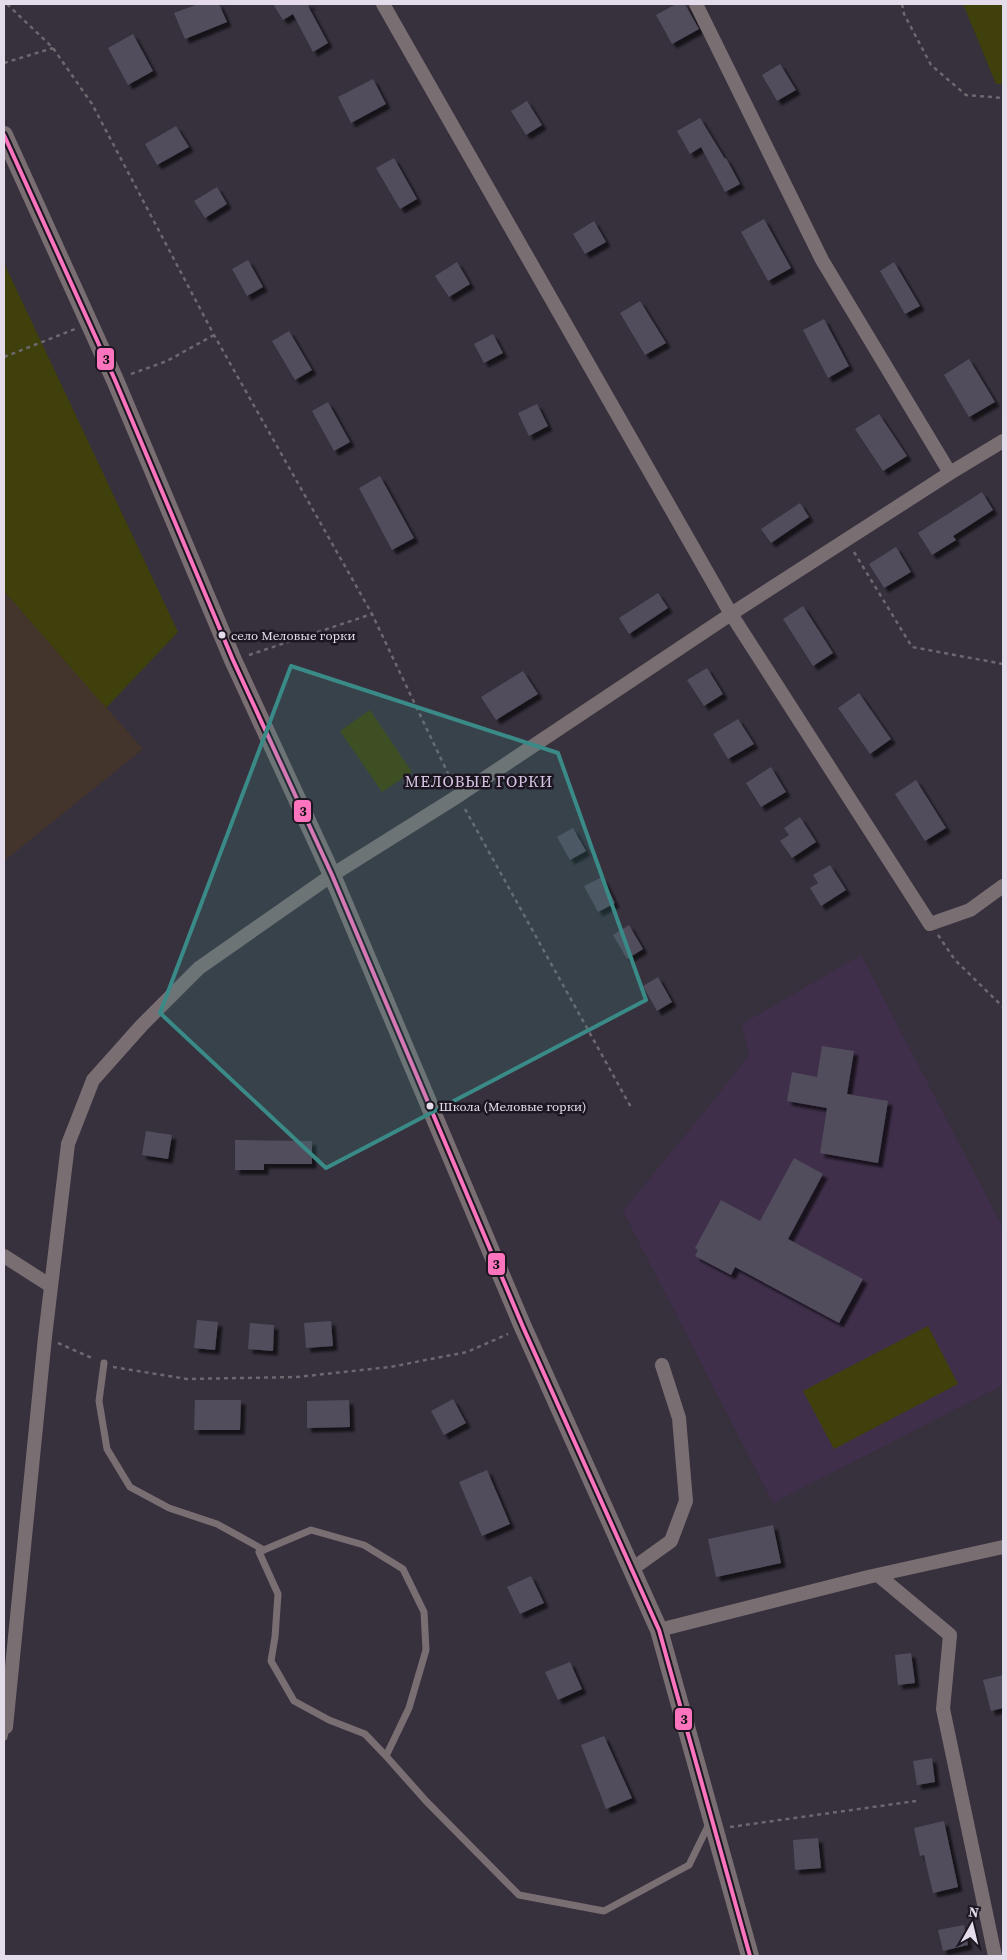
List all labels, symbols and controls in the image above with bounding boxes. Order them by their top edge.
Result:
line badge: 3 [96,347,115,371]
text: 3 [102,349,110,369]
place label: село Меловые горки [231,627,356,644]
marker: село Меловые горки [217,630,227,640]
district label: МЕЛОВЫЕ ГОРКИ [405,770,553,792]
line badge: 3 [293,799,312,823]
text: 3 [299,801,307,821]
place label: Школа (Меловые горки) [439,1098,586,1115]
marker: Школа (Меловые горки) [425,1101,435,1111]
line badge: 3 [487,1252,506,1276]
text: 3 [492,1254,500,1274]
line badge: 3 [674,1707,693,1731]
text: 3 [680,1709,688,1729]
north arrow [947,1900,997,1950]
text: N [967,1902,980,1923]

